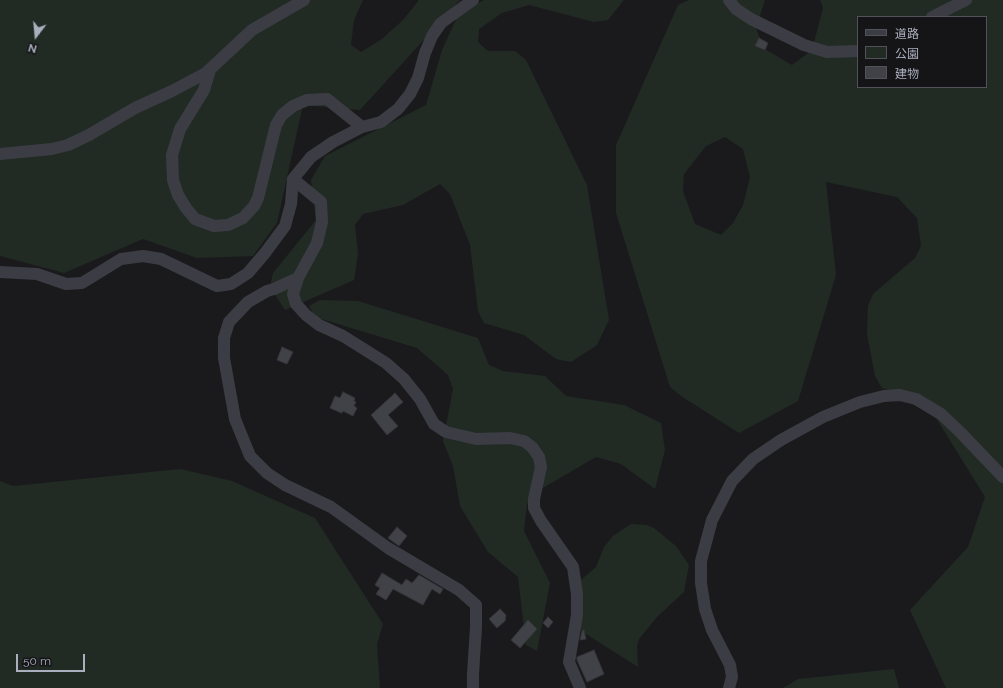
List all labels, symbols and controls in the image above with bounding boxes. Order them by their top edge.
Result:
north arrow [16,16,56,56]
legend [857,16,987,88]
text: 道路 [895,27,919,41]
text: N [27,41,38,55]
text: 公園 [895,47,919,61]
text: 建物 [895,67,919,81]
scale bar [18,646,87,672]
text: 50 m [23,654,51,668]

